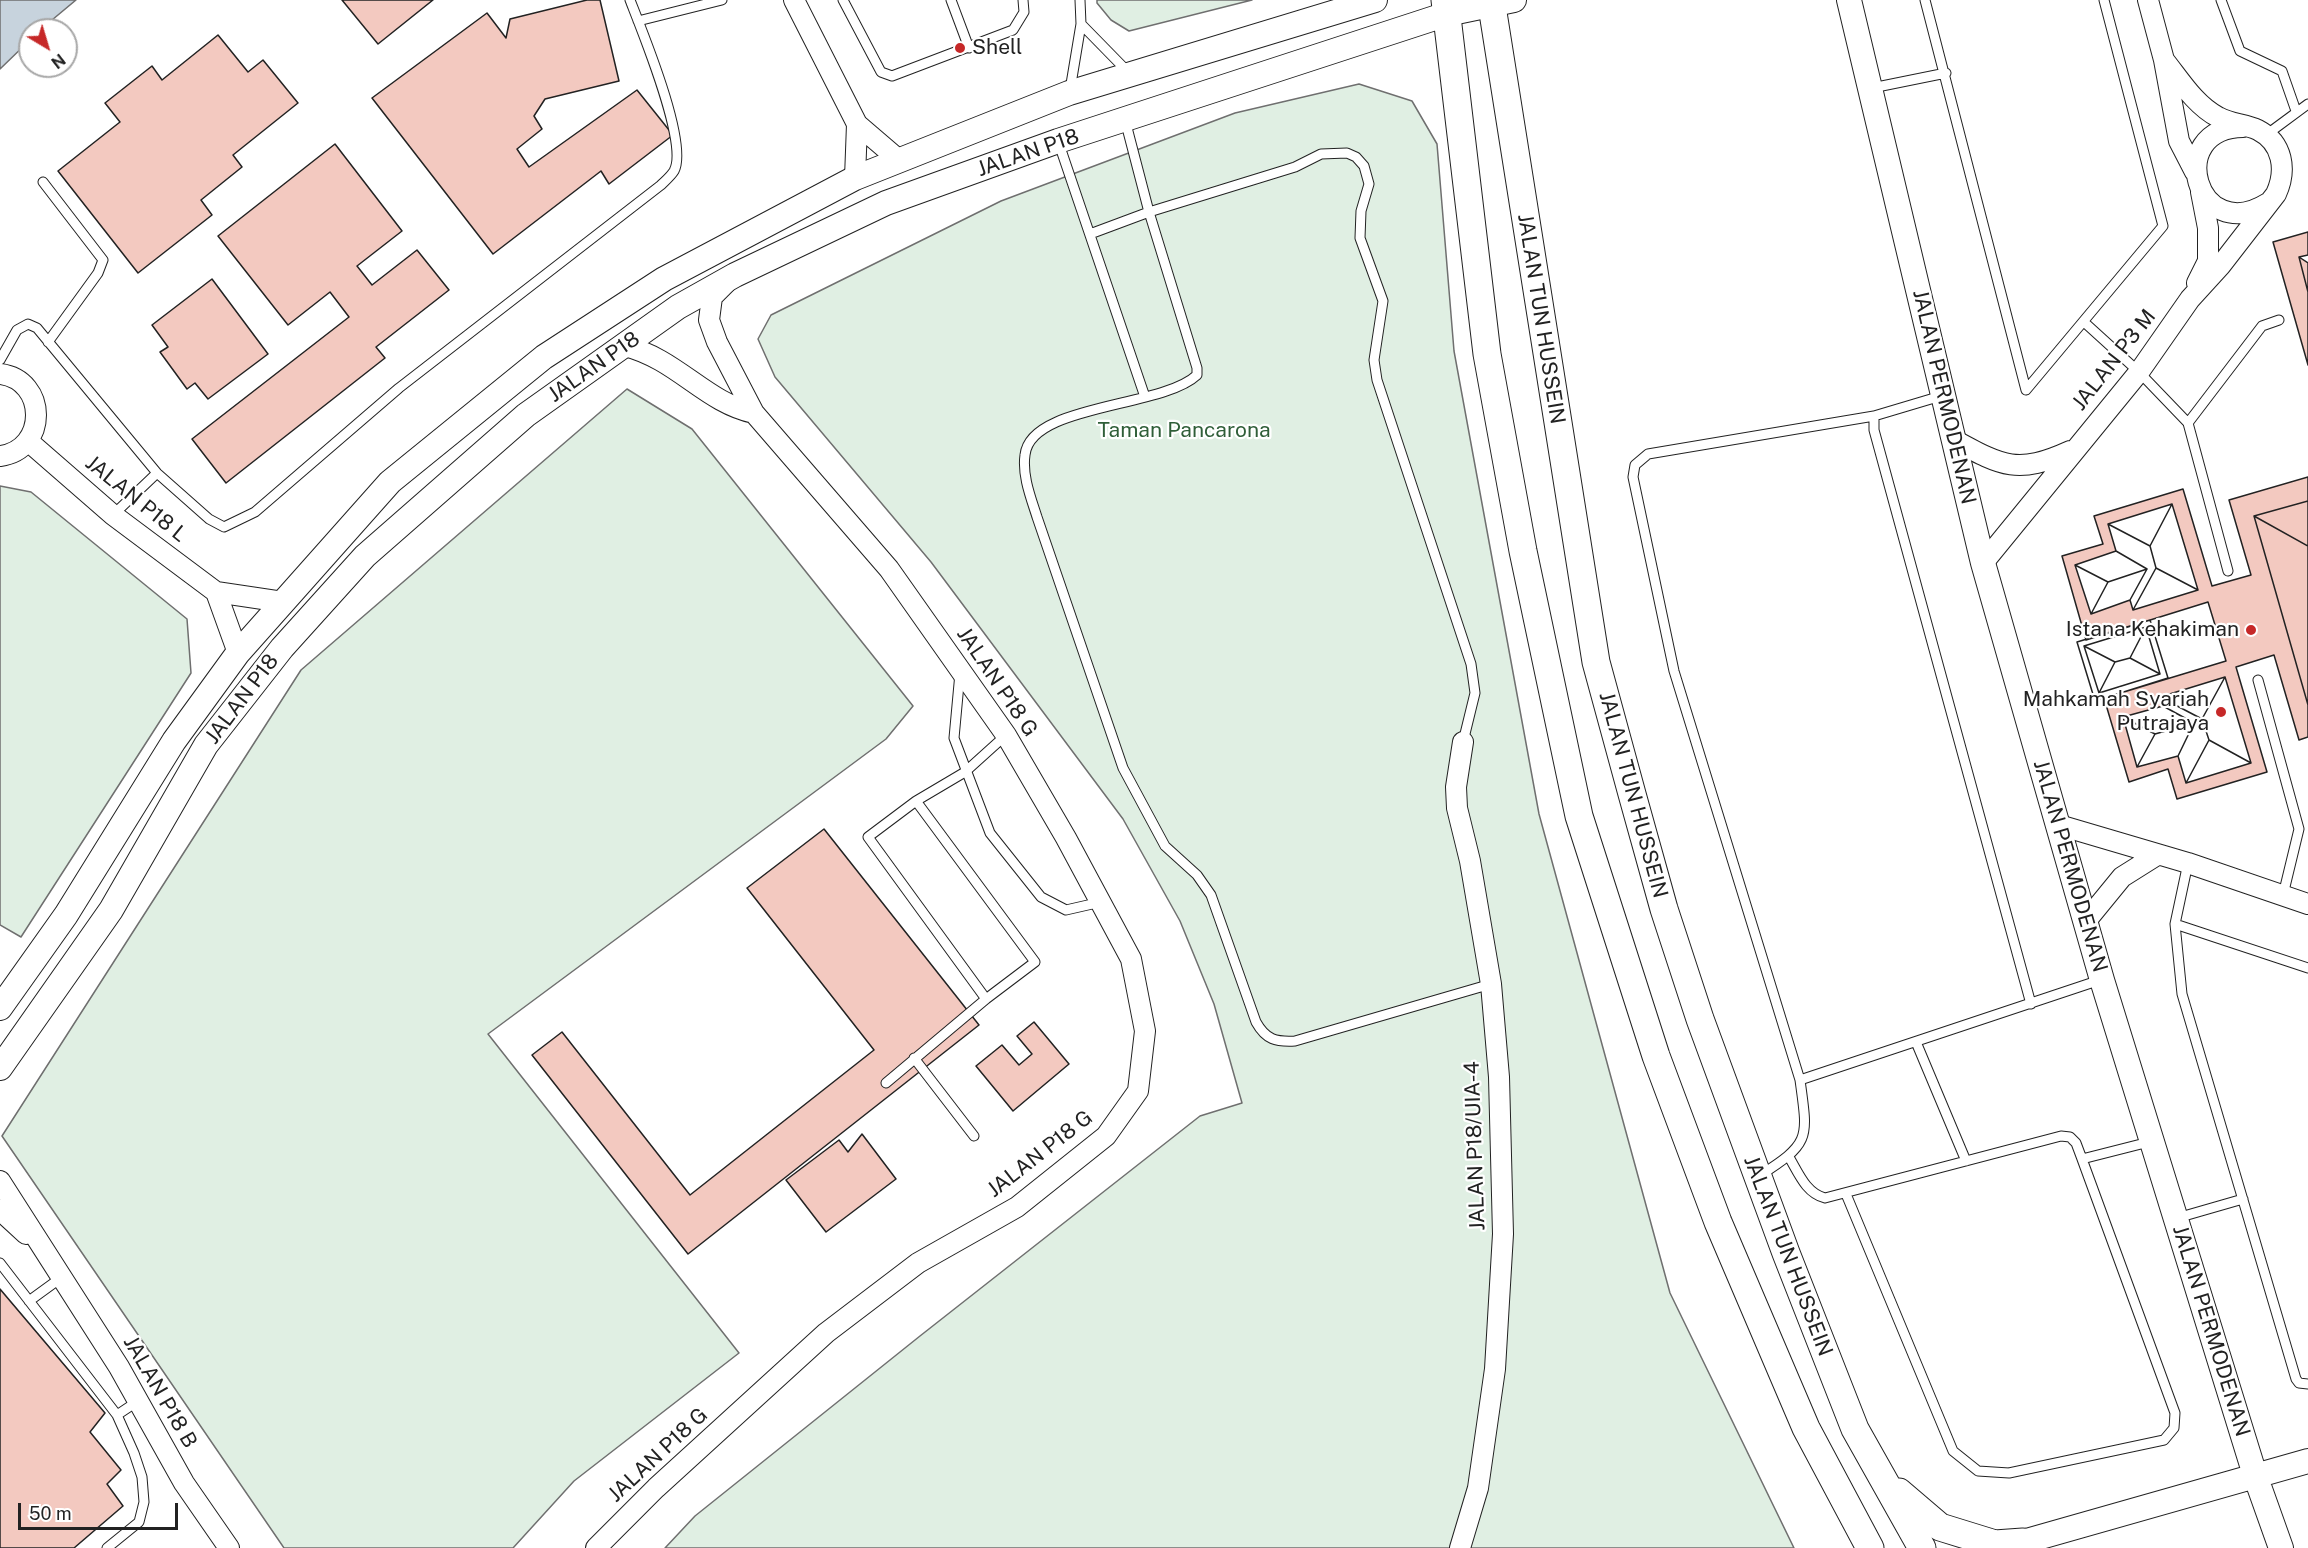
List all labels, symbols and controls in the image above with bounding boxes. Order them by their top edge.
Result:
north arrow [18,18,78,78]
place label: Shell [972,35,1022,61]
marker: Shell [953,41,967,55]
text: N [47,50,69,72]
street label: JALAN P18 [974,124,1082,182]
street label: JALAN TUN HUSSEIN [1512,212,1570,426]
street label: JALAN PERMODENAN [1907,287,1981,507]
street label: JALAN P3 M [2067,305,2161,415]
street label: JALAN P18 [543,326,645,408]
park label: Taman Pancarona [1097,418,1271,444]
street label: JALAN P18 L [80,450,192,548]
place label: Istana Kehakiman [2066,617,2239,643]
street label: JALAN P18 G [951,622,1043,742]
marker: Istana Kehakiman [2244,623,2258,637]
street label: JALAN P18 [200,649,284,749]
place label: Mahkamah Syariah Putrajaya [2023,687,2209,737]
street label: JALAN TUN HUSSEIN [1593,689,1673,901]
marker: Mahkamah Syariah Putrajaya [2214,705,2228,719]
street label: JALAN PERMODENAN [2028,757,2112,975]
street label: JALAN P18/UIA-4 [1459,1061,1491,1231]
street label: JALAN P18 G [982,1105,1098,1203]
street label: JALAN TUN HUSSEIN [1738,1152,1838,1360]
street label: JALAN PERMODENAN [2167,1222,2255,1440]
street label: JALAN P18 B [118,1331,202,1453]
street label: JALAN P18 G [603,1403,713,1507]
scale bar [21,1491,182,1529]
text: 50 m [29,1503,72,1524]

